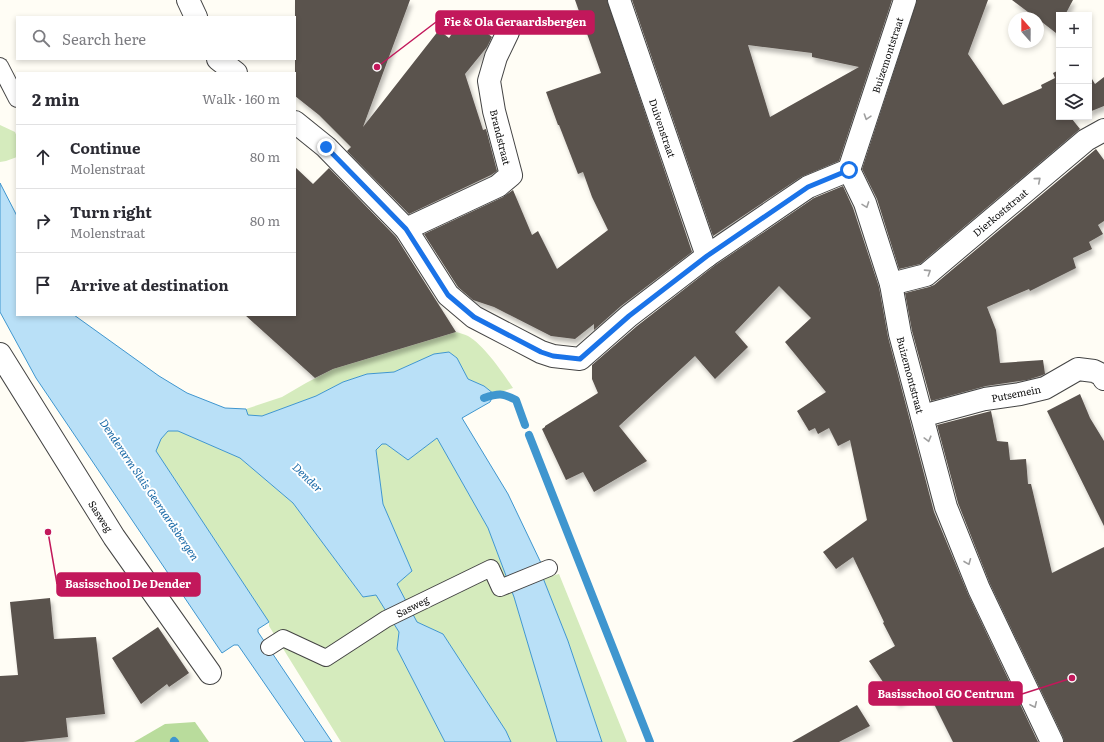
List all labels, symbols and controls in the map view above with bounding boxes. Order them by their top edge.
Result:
callout: Fie & Ola Geraardsbergen [436,11,594,34]
north arrow [1008,12,1044,48]
map controls [1056,12,1092,120]
button: + [1056,12,1092,48]
text: Fie & Ola Geraardsbergen [444,13,587,29]
street label: Buizemontstraat [868,15,906,95]
search box [16,16,296,60]
icon: search [30,27,52,49]
text: Search here [62,27,146,50]
button: − [1056,48,1092,84]
button: layers [1056,84,1092,120]
text: 2 min [32,86,80,111]
text: Walk · 160 m [202,89,280,108]
street label: Duivenstraat [646,96,680,160]
street label: Brandstraat [487,108,515,166]
one-way arrow [863,113,872,120]
text: Continue [70,136,140,159]
route end [317,138,335,156]
icon: ahead [32,146,54,168]
text: 80 m [250,147,280,166]
text: Molenstraat [70,159,145,178]
route start [840,161,858,179]
one-way arrow [1034,178,1041,185]
street label: Dierkoststraat [969,184,1031,240]
text: Turn right [70,200,152,223]
one-way arrow [861,202,869,209]
icon: right [32,210,54,232]
text: 80 m [250,211,280,230]
text: Molenstraat [70,223,145,242]
one-way arrow [923,270,930,277]
text: Arrive at destination [70,273,229,296]
icon: arrive [32,274,54,296]
street label: Buizemontstraat [893,335,929,415]
street label: Putsemein [990,381,1042,405]
water label: Denderarm Sluis Geeraardsbergen [96,415,204,563]
one-way arrow [923,435,932,442]
water label: Dender [289,459,327,495]
street label: Sasweg [85,497,117,535]
one-way arrow [964,558,972,565]
callout: Basisschool De Dender [57,573,200,596]
text: Basisschool De Dender [65,575,191,591]
street label: Sasweg [393,591,431,621]
callout: Basisschool GO Centrum [869,682,1022,705]
text: Basisschool GO Centrum [877,685,1015,701]
one-way arrow [1029,701,1037,709]

